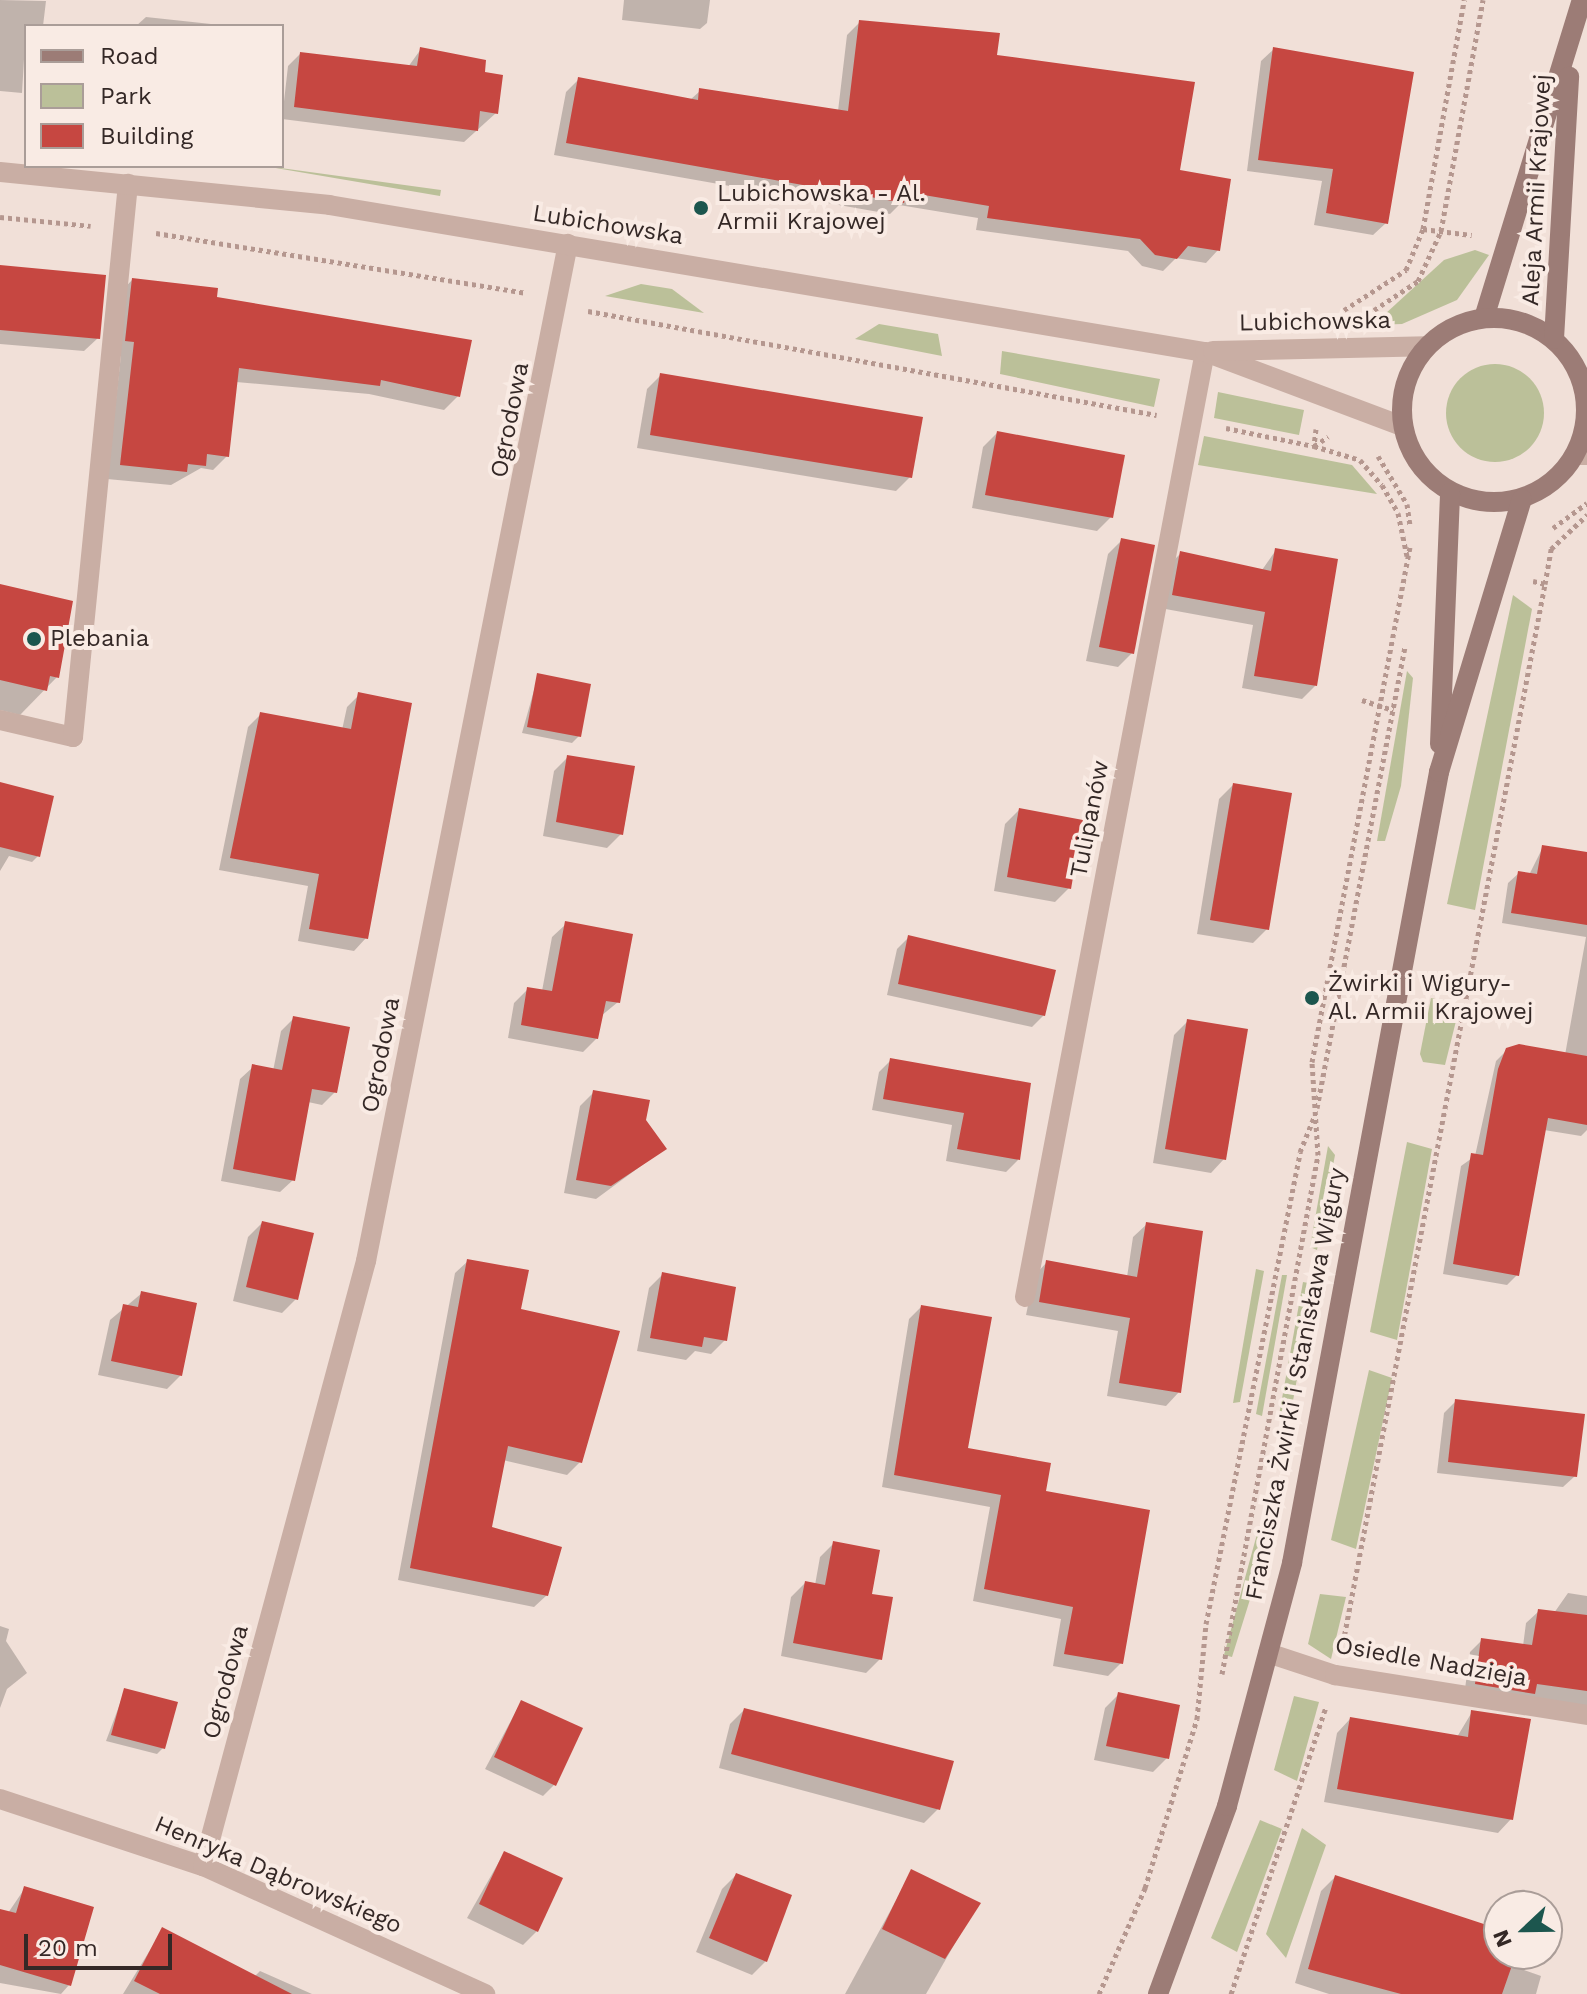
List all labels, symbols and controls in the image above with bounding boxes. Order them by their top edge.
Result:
legend [24,24,284,168]
text: Road [100,42,159,70]
street label: Aleja Armii Krajowej [1517,73,1557,307]
text: Park [100,82,152,110]
text: Building [100,122,193,150]
place label: Lubichowska - Al. Armii Krajowej [717,180,927,236]
street label: Lubichowska [531,199,685,251]
marker: Lubichowska - Al. Armii Krajowej [692,199,710,217]
street label: Lubichowska [1239,306,1391,338]
street label: Ogrodowa [485,360,535,480]
place label: Plebania [50,625,149,653]
marker: Plebania [25,630,43,648]
street label: Tulipanów [1065,758,1115,880]
place label: Żwirki i Wigury- Al. Armii Krajowej [1328,970,1534,1026]
marker: Żwirki i Wigury- Al. Armii Krajowej [1303,989,1321,1007]
street label: Ogrodowa [356,995,406,1115]
street label: Franciszka Żwirki i Stanisława Wigury [1240,1165,1352,1603]
street label: Ogrodowa [197,1622,255,1742]
street label: Osiedle Nadzieja [1333,1631,1529,1693]
street label: Henryka Dąbrowskiego [150,1810,406,1940]
north arrow [1483,1890,1563,1970]
scale bar [28,1918,176,1968]
text: N [1487,1926,1517,1951]
text: 20 m [38,1934,98,1962]

